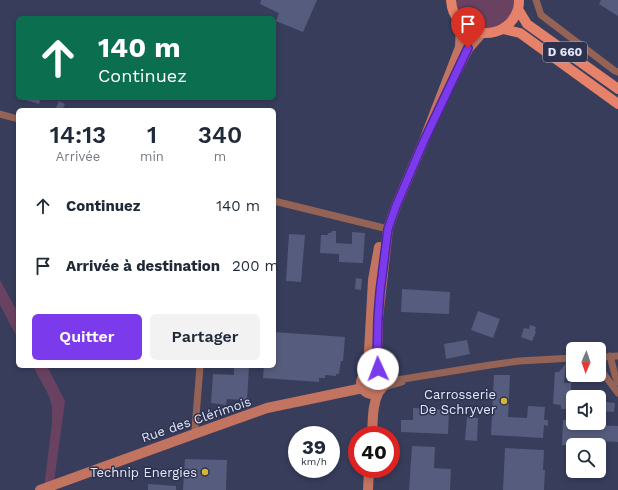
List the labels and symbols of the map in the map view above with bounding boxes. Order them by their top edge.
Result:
pin [451,7.0,485,48]
road number: D 660 [543,42,587,62]
north arrow [566,342,606,382]
position arrow [357,348,399,390]
place label: Carrosserie De Schryver [419,387,496,417]
street label: Rue des Clérimois [139,394,253,445]
marker: Carrosserie De Schryver [499,396,509,406]
speed limit sign: 40 [348,426,400,478]
place label: Technip Energies [90,465,197,480]
marker: Technip Energies [200,467,210,477]

